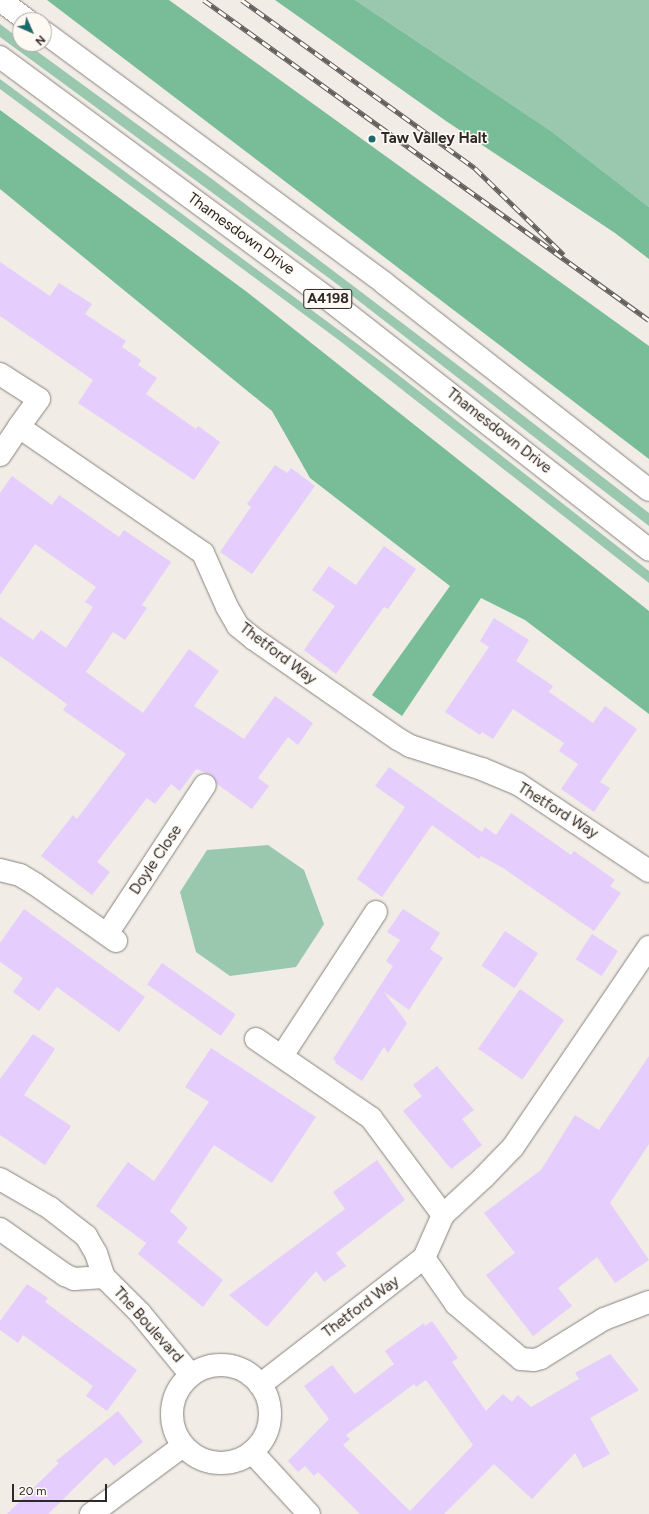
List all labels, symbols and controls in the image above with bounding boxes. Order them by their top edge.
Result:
north arrow [12,12,52,52]
text: N [33,33,48,48]
place label: Taw Valley Halt [381,130,487,148]
marker: Taw Valley Halt [366,133,378,145]
street label: Thamesdown Drive [184,189,298,279]
road number: A4198 [303,287,353,311]
street label: Thamesdown Drive [443,384,555,478]
street label: Thetford Way [236,619,320,689]
street label: Thetford Way [514,779,602,843]
street label: Doyle Close [126,822,186,898]
street label: Thetford Way [319,1272,403,1342]
street label: The Boulevard [109,1284,187,1366]
scale bar [14,1476,109,1502]
text: 20 m [19,1484,47,1498]

